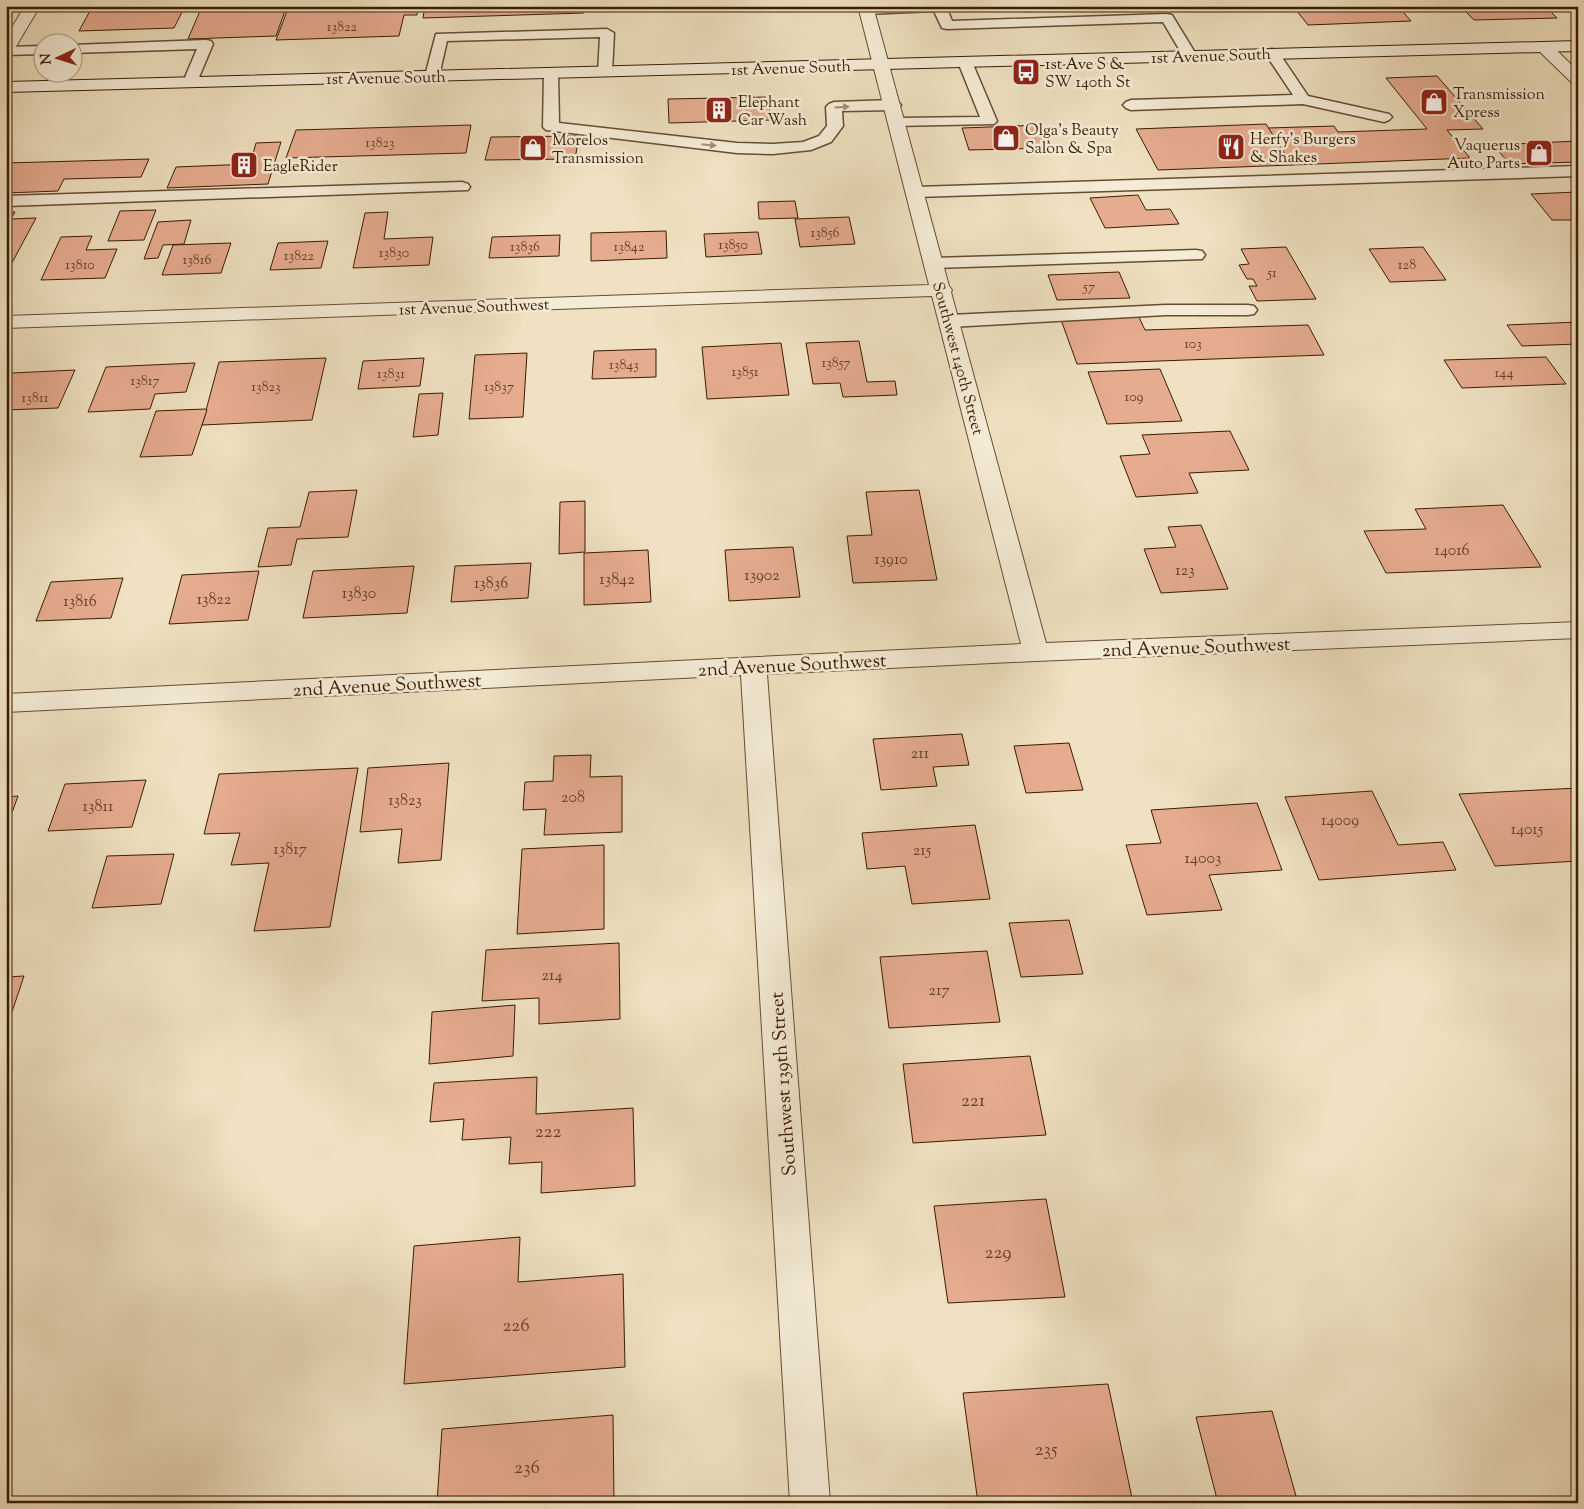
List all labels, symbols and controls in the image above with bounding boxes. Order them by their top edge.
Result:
house number: 13822 [327,18,358,38]
north arrow [32,32,82,82]
street label: 1st Avenue South [1151,44,1272,71]
text: N [37,52,57,65]
place label: 1st Ave S & SW 140th St [1045,54,1131,95]
street label: 1st Avenue South [731,56,852,83]
bus stop icon: 1st Ave S & SW 140th St [1011,57,1041,87]
street label: 1st Avenue South [326,67,447,92]
place label: Transmission Xpress [1453,84,1546,125]
shop icon: Transmission Xpress [1419,87,1449,117]
place label: Elephant Car Wash [738,92,808,133]
building icon: Elephant Car Wash [704,95,734,125]
one-way arrow [835,102,851,110]
place label: Olga's Beauty Salon & Spa [1025,120,1119,161]
shop icon: Olga's Beauty Salon & Spa [991,123,1021,153]
place label: Herfy's Burgers & Shakes [1250,129,1356,170]
place label: Morelos Transmission [552,130,645,171]
restaurant icon: Herfy's Burgers & Shakes [1216,132,1246,162]
shop icon: Morelos Transmission [518,133,548,163]
house number: 13823 [365,134,395,154]
place label: Vaquerus Auto Parts [1447,135,1520,176]
shop icon: Vaquerus Auto Parts [1524,138,1554,168]
one-way arrow [701,141,717,149]
building icon: EagleRider [229,150,259,180]
place label: EagleRider [263,156,338,179]
house number: 13856 [810,224,840,244]
house number: 13850 [718,236,748,256]
house number: 13836 [510,238,540,258]
house number: 13842 [614,238,645,258]
house number: 13830 [379,244,409,264]
house number: 13822 [284,247,315,267]
house number: 13816 [182,251,212,271]
house number: 13810 [65,256,95,276]
house number: 128 [1398,256,1416,276]
house number: 51 [1266,264,1277,284]
house number: 57 [1082,278,1095,298]
street label: Southwest 140th Street [925,280,988,438]
street label: 1st Avenue Southwest [399,294,550,323]
house number: 103 [1184,335,1202,355]
house number: 13857 [821,354,851,374]
house number: 13843 [609,356,639,376]
house number: 13851 [732,363,759,383]
house number: 144 [1495,364,1513,384]
house number: 13831 [377,365,405,385]
house number: 13817 [130,372,160,392]
house number: 13823 [251,378,281,398]
house number: 13837 [484,378,514,398]
house number: 109 [1125,388,1144,408]
house number: 13811 [22,389,49,409]
house number: 14016 [1434,540,1470,563]
house number: 13910 [874,549,908,572]
house number: 123 [1175,560,1195,583]
house number: 13902 [744,565,780,588]
house number: 13842 [599,569,635,592]
house number: 13836 [474,573,508,596]
house number: 13830 [342,583,376,606]
house number: 13822 [197,589,232,612]
house number: 13816 [63,591,97,614]
street label: 2nd Avenue Southwest [1101,632,1291,665]
street label: 2nd Avenue Southwest [697,648,888,685]
street label: 2nd Avenue Southwest [292,668,483,705]
house number: 211 [911,743,930,766]
house number: 208 [561,787,585,810]
house number: 13823 [388,790,422,813]
house number: 13811 [83,796,114,819]
house number: 14009 [1321,810,1359,833]
house number: 14015 [1511,819,1544,842]
house number: 13817 [273,839,307,862]
house number: 215 [913,840,932,863]
house number: 14003 [1185,848,1221,871]
house number: 214 [542,965,563,988]
house number: 217 [929,980,949,1003]
street label: Southwest 139th Street [765,990,804,1177]
house number: 221 [961,1088,986,1115]
house number: 222 [535,1119,561,1146]
house number: 229 [984,1240,1012,1267]
house number: 226 [502,1313,530,1340]
house number: 235 [1034,1437,1058,1464]
house number: 236 [514,1455,540,1482]

